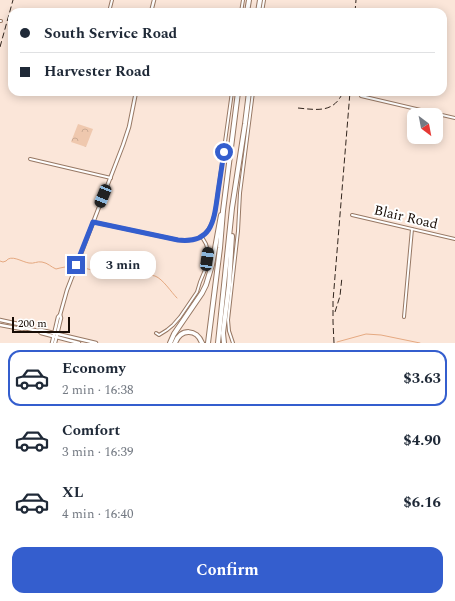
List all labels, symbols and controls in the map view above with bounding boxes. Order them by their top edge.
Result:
text: South Service Road [44,22,177,45]
text: Harvester Road [44,60,151,83]
north arrow [407,108,443,144]
map controls [407,108,443,144]
route start [215,143,233,161]
car [93,183,113,209]
street label: Blair Road [372,199,440,235]
car [199,246,215,272]
callout: 3 min [90,251,156,279]
text: 3 min [106,255,140,275]
route end [67,256,85,274]
scale bar [12,315,70,334]
text: 200 m [18,315,47,332]
text: Economy [62,357,126,380]
icon: car [14,360,50,396]
text: $3.63 [403,367,441,390]
text: 2 min · 16:38 [62,380,134,400]
text: Comfort [62,419,120,442]
icon: car [14,422,50,458]
text: $4.90 [403,429,441,452]
text: 3 min · 16:39 [62,442,134,462]
text: XL [62,481,83,504]
icon: car [14,484,50,520]
text: $6.16 [403,491,441,514]
text: 4 min · 16:40 [62,504,134,524]
button: Confirm [12,547,443,593]

